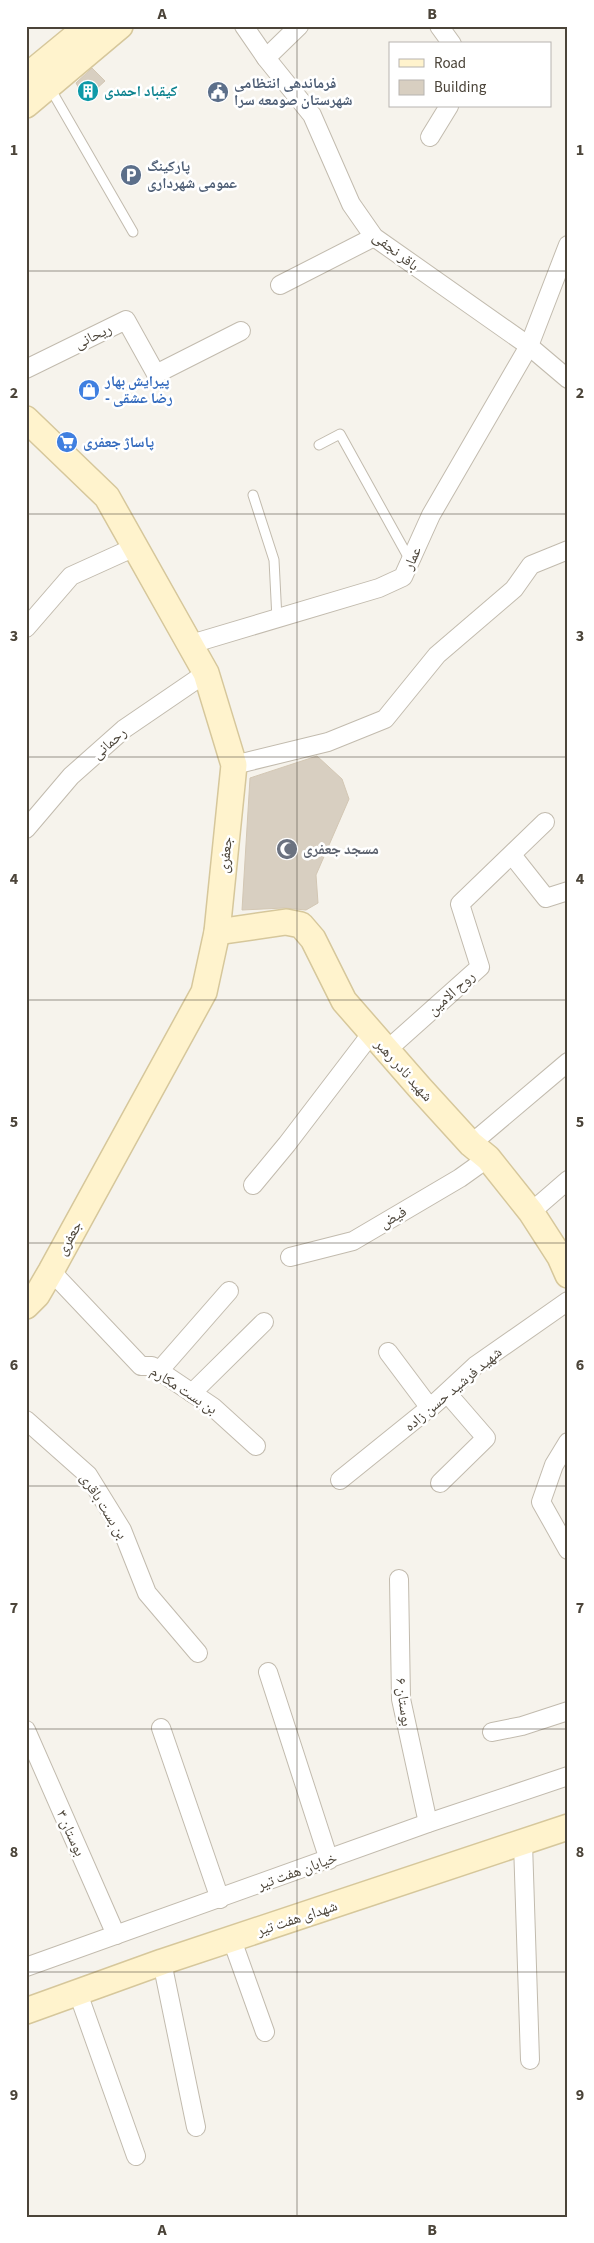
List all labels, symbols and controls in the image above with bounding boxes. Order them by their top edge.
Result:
text: A [156,3,167,25]
text: B [427,3,437,25]
legend [389,42,552,108]
text: Road [434,53,466,74]
place label: فرماندهی انتظامی شهرستان صومعه سرا [234,73,352,111]
text: Building [434,77,487,98]
building icon: کیقباد احمدی [76,79,100,103]
public building icon: فرماندهی انتظامی شهرستان صومعه سرا [206,80,230,104]
place label: کیقباد احمدی [104,81,178,102]
text: 1 [10,139,18,161]
text: 1 [576,139,584,161]
place label: پارکینگ عمومی شهرداری [147,156,237,194]
parking icon: پارکینگ عمومی شهرداری [119,163,143,187]
street label: باقر نجفی [368,227,423,276]
street label: ریحانی [71,318,116,354]
place label: پیرایش بهار - رضا عشقی [104,371,173,409]
shop icon: پیرایش بهار - رضا عشقی [77,378,101,402]
text: 2 [10,382,18,404]
text: 2 [576,382,584,404]
supermarket icon: پاساژ جعفری [55,430,79,454]
place label: پاساژ جعفری [83,432,154,453]
street label: عمار [398,543,427,574]
text: 3 [10,625,18,647]
text: 3 [576,625,584,647]
street label: رحمانی [87,722,131,764]
street label: جعفری [213,835,238,874]
mosque icon: مسجد جعفری [275,837,299,861]
place label: مسجد جعفری [303,839,379,860]
text: 4 [10,868,19,890]
text: 4 [576,868,585,890]
street label: روح الامین [423,966,480,1020]
street label: شهید نادر رهبر [369,1034,438,1106]
text: 5 [10,1111,18,1133]
text: 5 [576,1111,584,1133]
street label: فیض [376,1201,411,1234]
street label: جعفری [51,1217,88,1259]
street label: شهید فرشید حسن زاده [400,1342,507,1437]
text: 6 [10,1354,18,1376]
text: 6 [576,1354,584,1376]
street label: بن بست مکارم [146,1361,221,1420]
street label: بن بست باقری [75,1469,132,1544]
text: 7 [10,1597,18,1619]
text: 7 [576,1597,584,1619]
street label: بوستان ۶ [390,1677,417,1728]
street label: بوستان ۳ [51,1807,90,1860]
text: 8 [10,1841,18,1863]
text: 8 [576,1841,584,1863]
street label: خیابان هفت تیر [253,1847,341,1896]
street label: شهدای هفت تیر [253,1895,340,1942]
text: 9 [10,2084,18,2106]
text: 9 [576,2084,584,2106]
text: A [156,2219,167,2241]
text: B [427,2219,437,2241]

